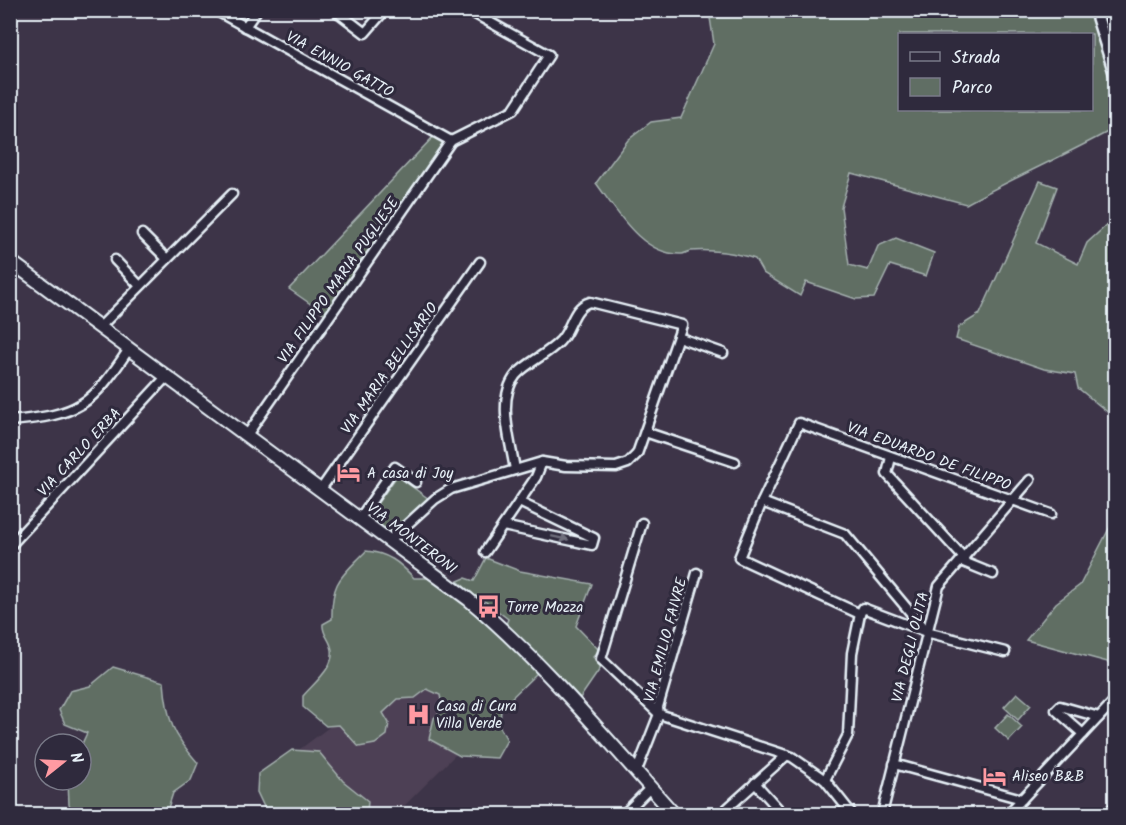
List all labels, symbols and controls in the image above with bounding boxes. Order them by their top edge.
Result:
street label: VIA ENNIO GATTO [281,25,398,105]
legend [898,33,1093,111]
text: Strada [952,44,1000,73]
text: Parco [952,74,992,103]
street label: VIA FILIPPO MARIA PUGLIESE [272,191,406,369]
street label: VIA MARIA BELLISARIO [335,298,444,439]
street label: VIA CARLO ERBA [32,403,127,503]
street label: VIA EDUARDO DE FILIPPO [843,416,1014,498]
hotel icon: A casa di Joy [336,460,362,486]
place label: A casa di Joy [367,462,454,486]
street label: VIA MONTERONI [361,497,462,581]
one-way arrow [551,534,570,543]
street label: VIA EMILIO FAIVRE [638,574,694,705]
street label: VIA DEGLI OLITA [886,589,936,705]
bus stop icon: Torre Mozza [476,594,502,620]
place label: Torre Mozza [507,596,583,620]
place label: Casa di Cura Villa Verde [436,695,517,736]
hospital icon: Casa di Cura Villa Verde [405,702,431,728]
north arrow [33,732,93,792]
text: N [62,749,89,766]
hotel icon: Aliseo B&B [981,763,1007,789]
place label: Aliseo B&B [1012,765,1084,789]

